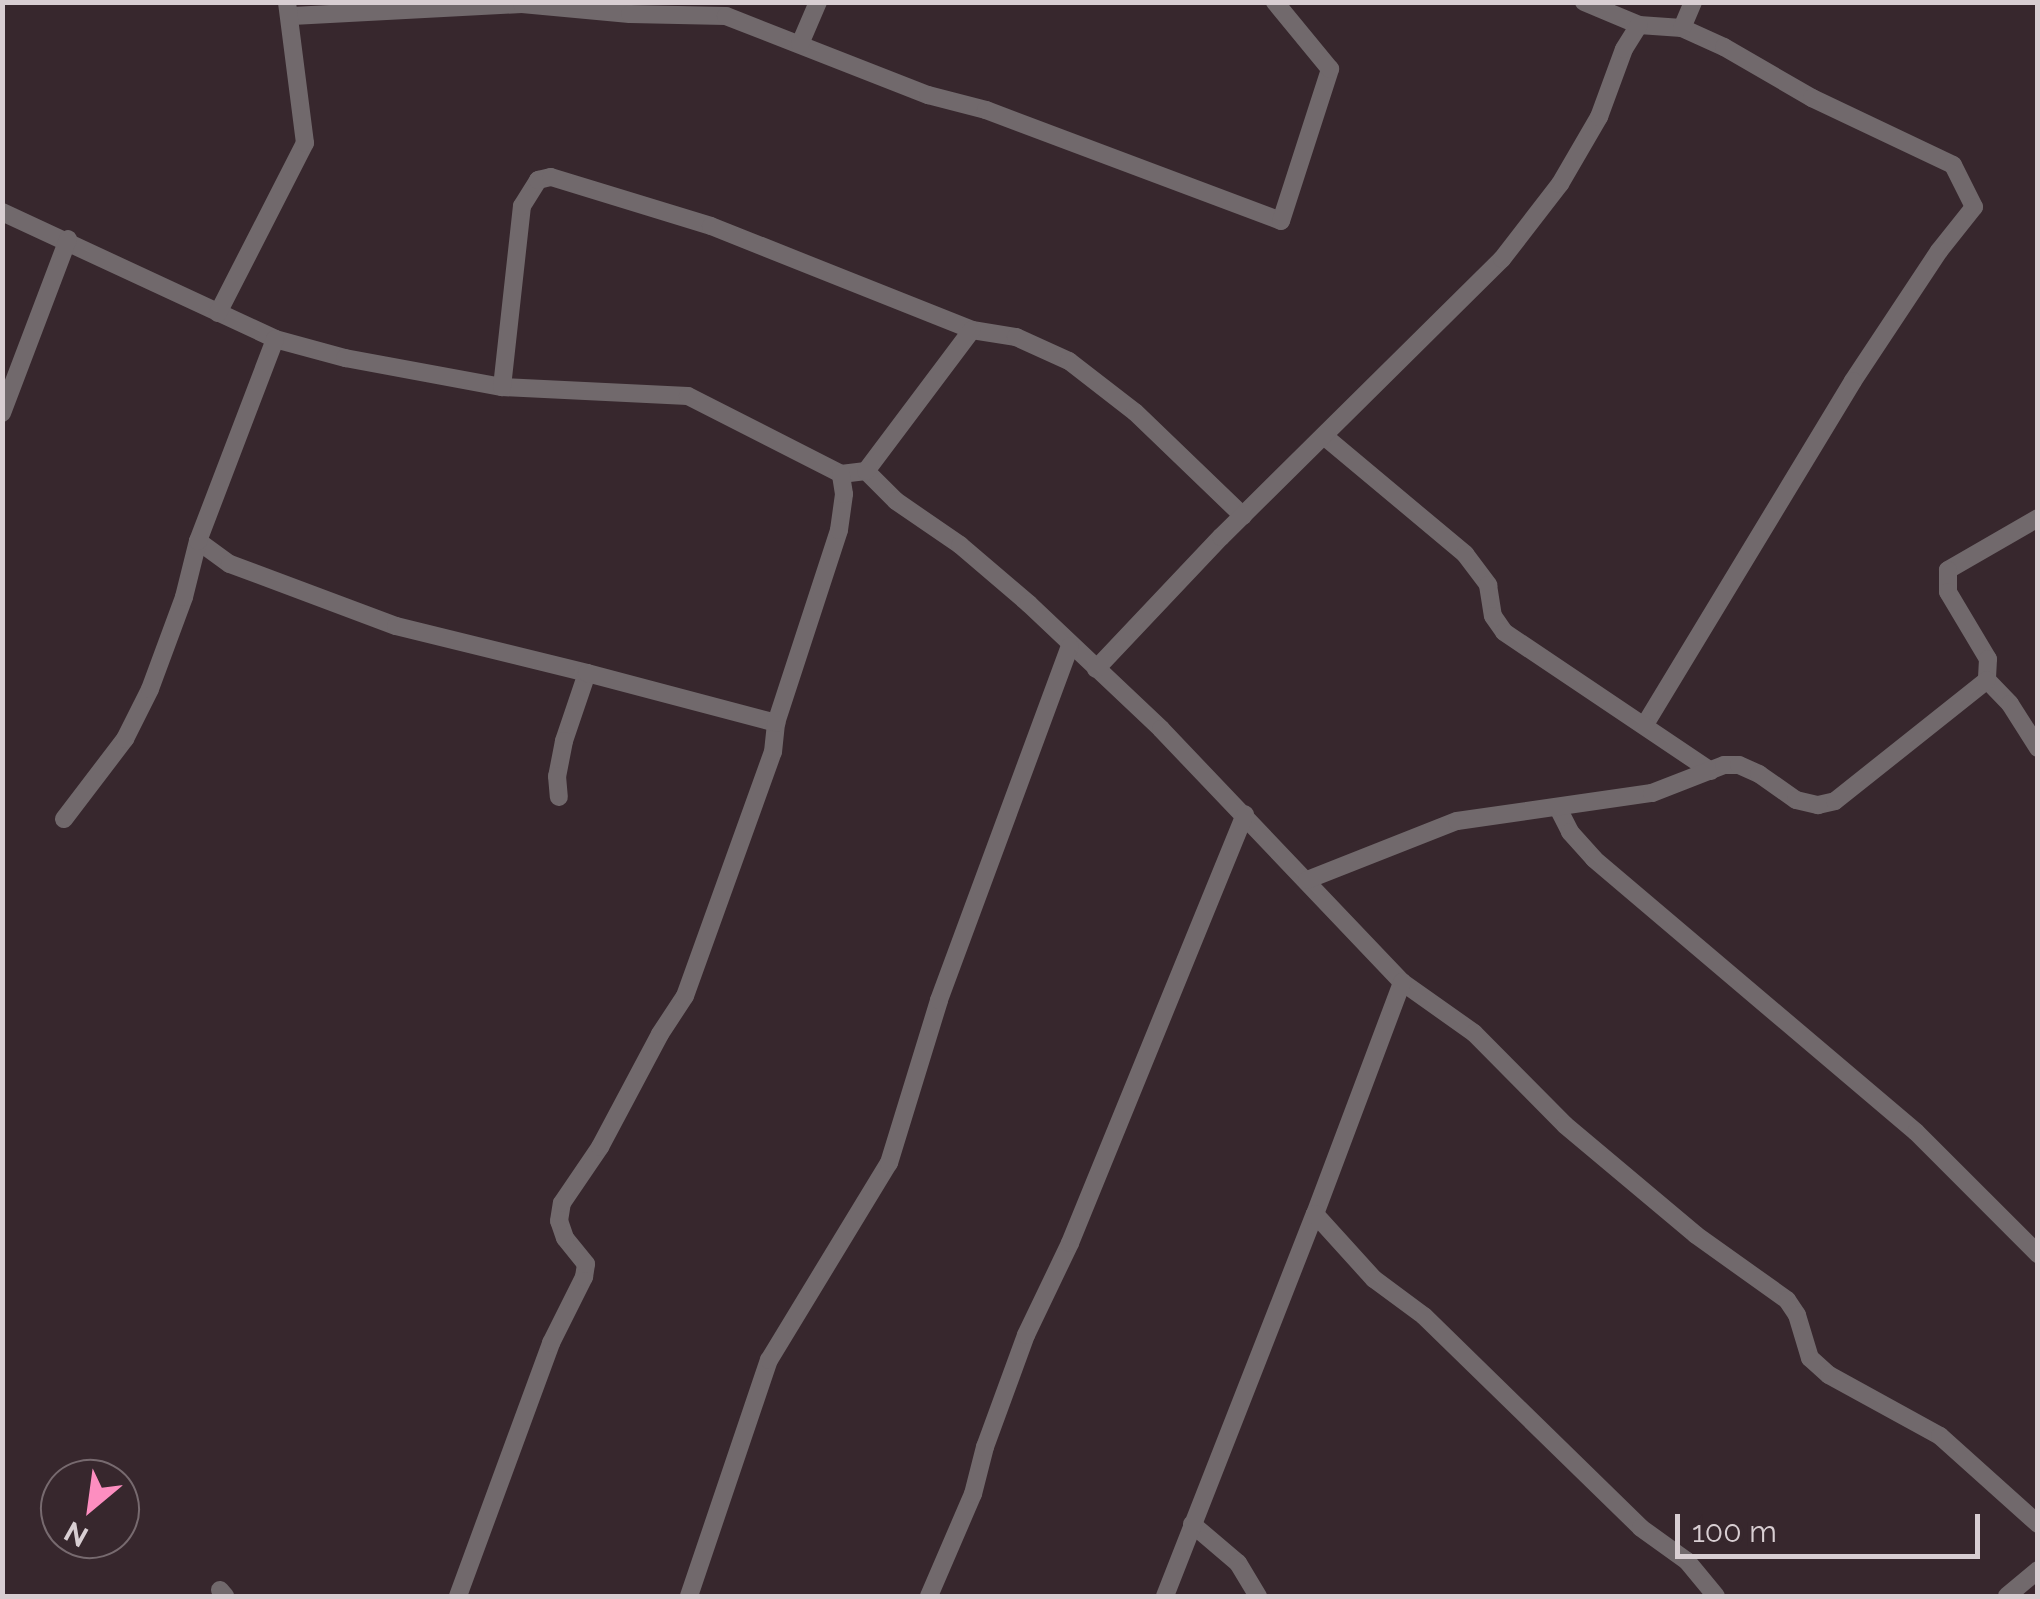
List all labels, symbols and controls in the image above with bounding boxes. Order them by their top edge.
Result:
north arrow [40,1459,140,1559]
scale bar [1680,1494,1985,1556]
text: N [59,1514,94,1554]
text: 100 m [1692,1514,1777,1549]

